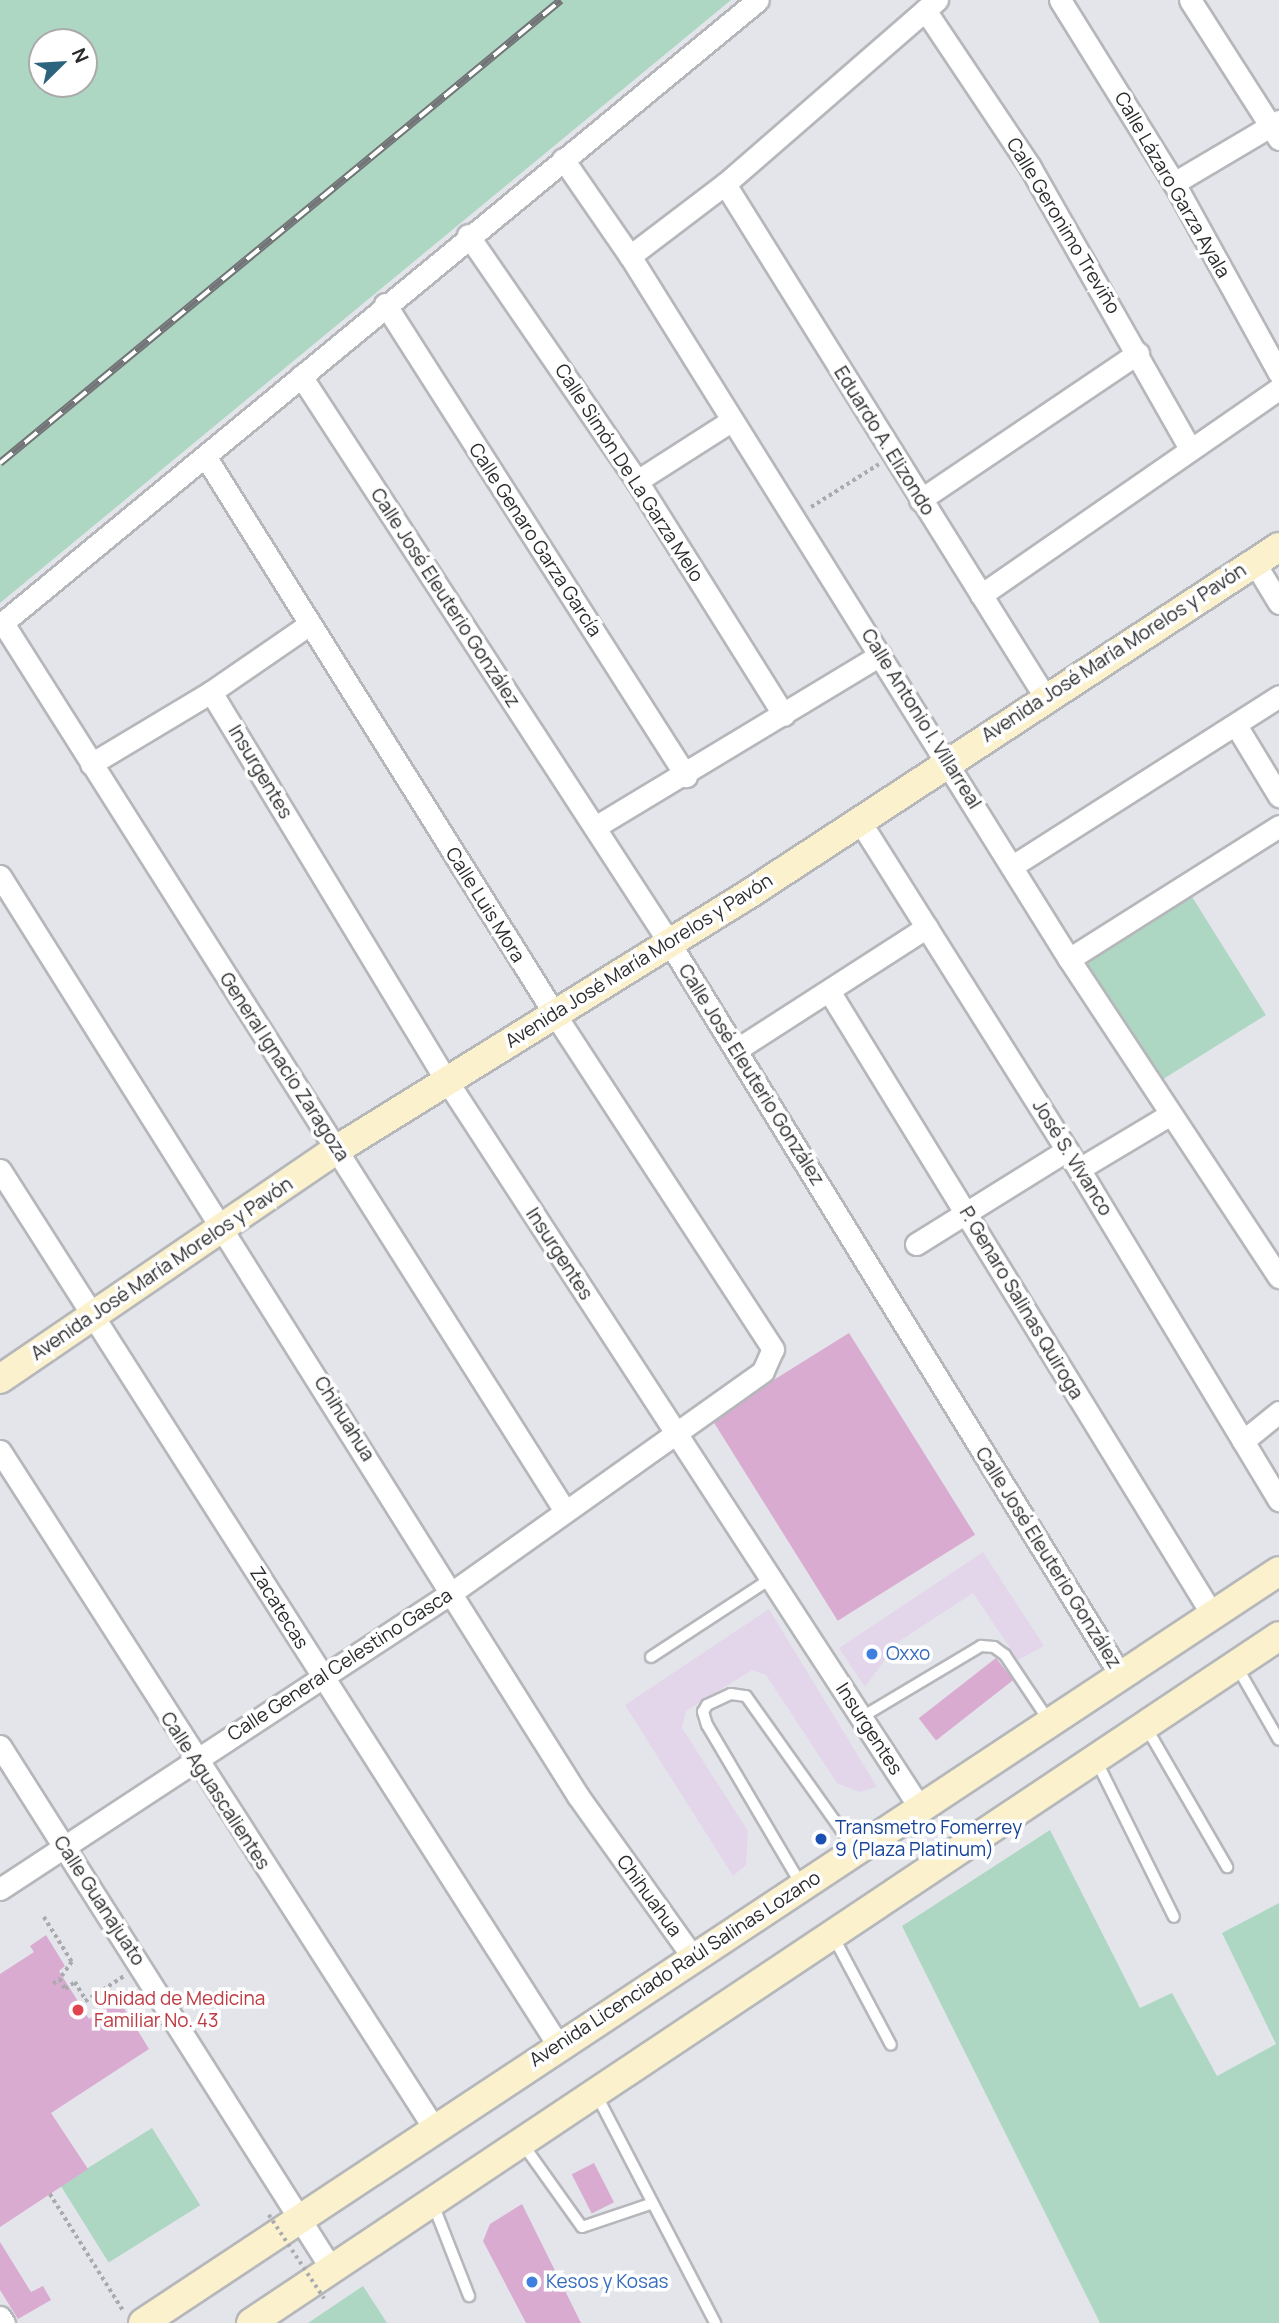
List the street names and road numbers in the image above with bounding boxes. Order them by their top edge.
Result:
street label: Calle Lázaro Garza Ayala [1109,88,1235,282]
street label: Calle Geronimo Treviño [1001,134,1125,318]
street label: Calle Simón De La Garza Melo [550,360,708,586]
street label: Eduardo A. Elizondo [829,362,939,520]
street label: Calle Genaro Garza García [464,439,606,641]
street label: Calle José Eleuterio González [366,484,524,712]
street label: Avenida José María Morelos y Pavón [977,559,1251,747]
street label: Calle Antonio I. Villarreal [856,625,986,813]
street label: Insurgentes [223,721,297,823]
street label: Calle Luis Mora [441,843,529,967]
street label: Avenida José María Morelos y Pavón [501,869,777,1053]
street label: Calle José Eleuterio González [673,960,829,1190]
street label: General Ignacio Zaragoza [214,968,354,1166]
street label: José S. Vivanco [1027,1096,1117,1220]
street label: Avenida José María Morelos y Pavón [27,1173,297,1365]
street label: P. Genaro Salinas Quiroga [954,1203,1088,1403]
street label: Insurgentes [521,1204,597,1304]
street label: Chihuahua [309,1372,379,1466]
street label: Calle José Eleuterio González [970,1443,1126,1673]
street label: Zacatecas [245,1563,313,1653]
street label: Calle General Celestino Gasca [223,1584,457,1746]
street label: Insurgentes [831,1679,907,1779]
street label: Calle Aguascalientes [156,1708,274,1874]
street label: Calle Guanajuato [49,1832,149,1970]
street label: Chihuahua [612,1851,686,1941]
street label: Avenida Licenciado Raúl Salinas Lozano [525,1866,825,2072]

